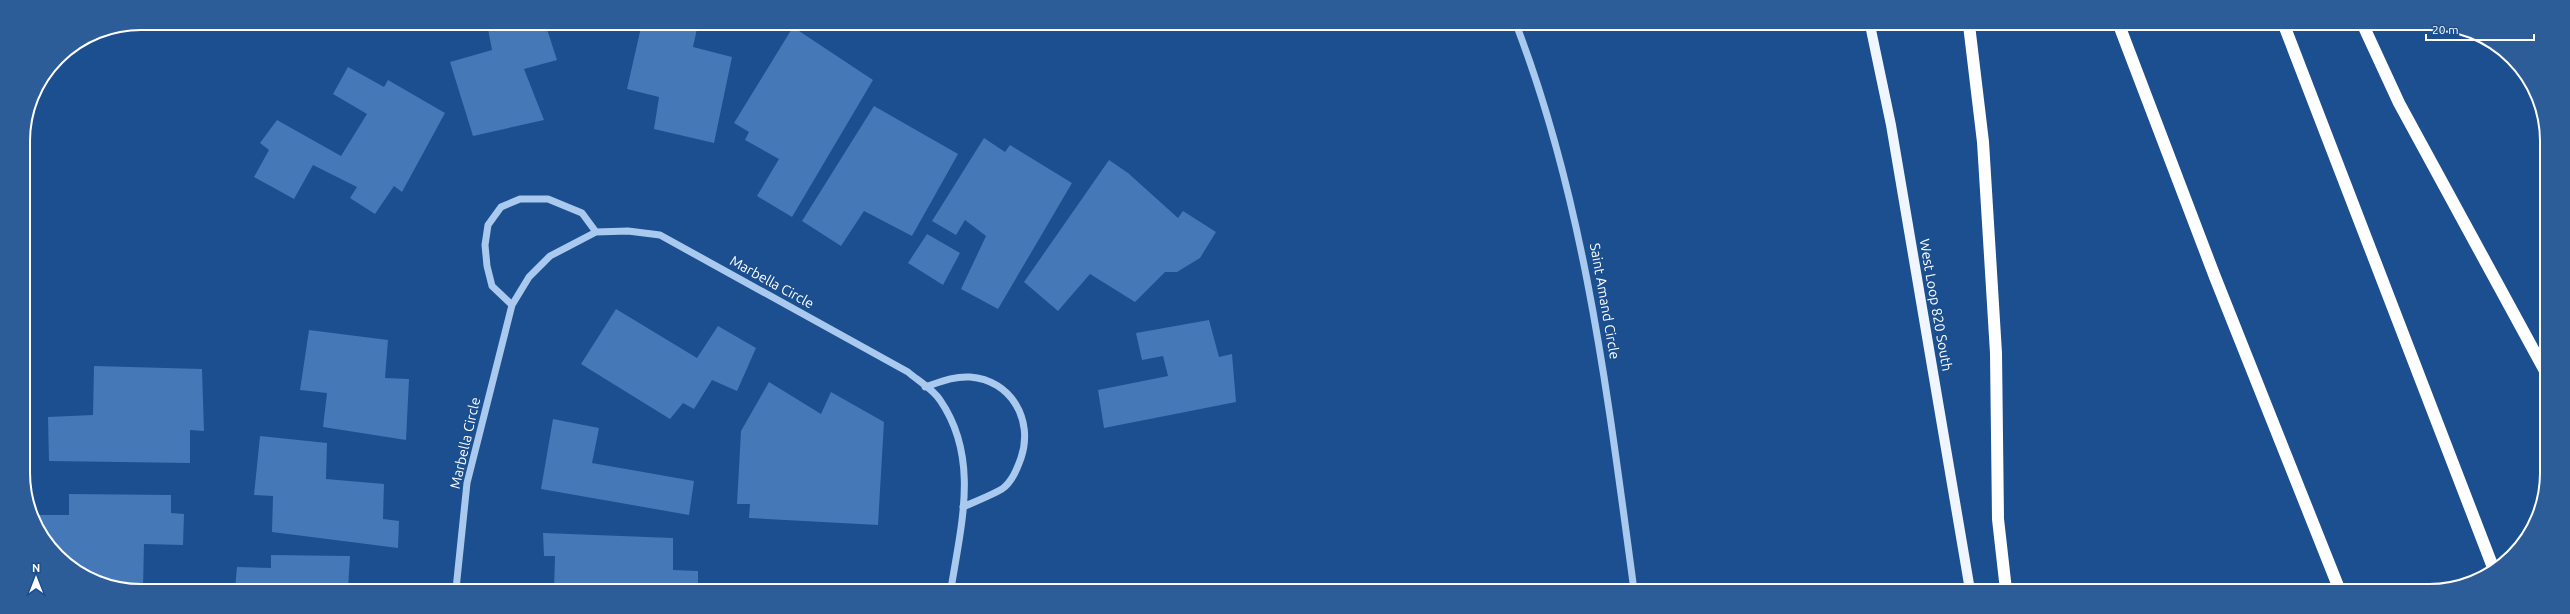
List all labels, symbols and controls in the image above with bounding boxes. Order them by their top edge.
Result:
scale bar [2426,16,2534,42]
text: 20 m [2432,23,2459,36]
street label: West Loop 820 South [1916,238,1956,372]
street label: Saint Amand Circle [1587,242,1623,360]
street label: Marbella Circle [727,252,817,312]
street label: Marbella Circle [447,396,483,490]
north arrow [16,558,56,598]
text: N [32,562,40,574]

